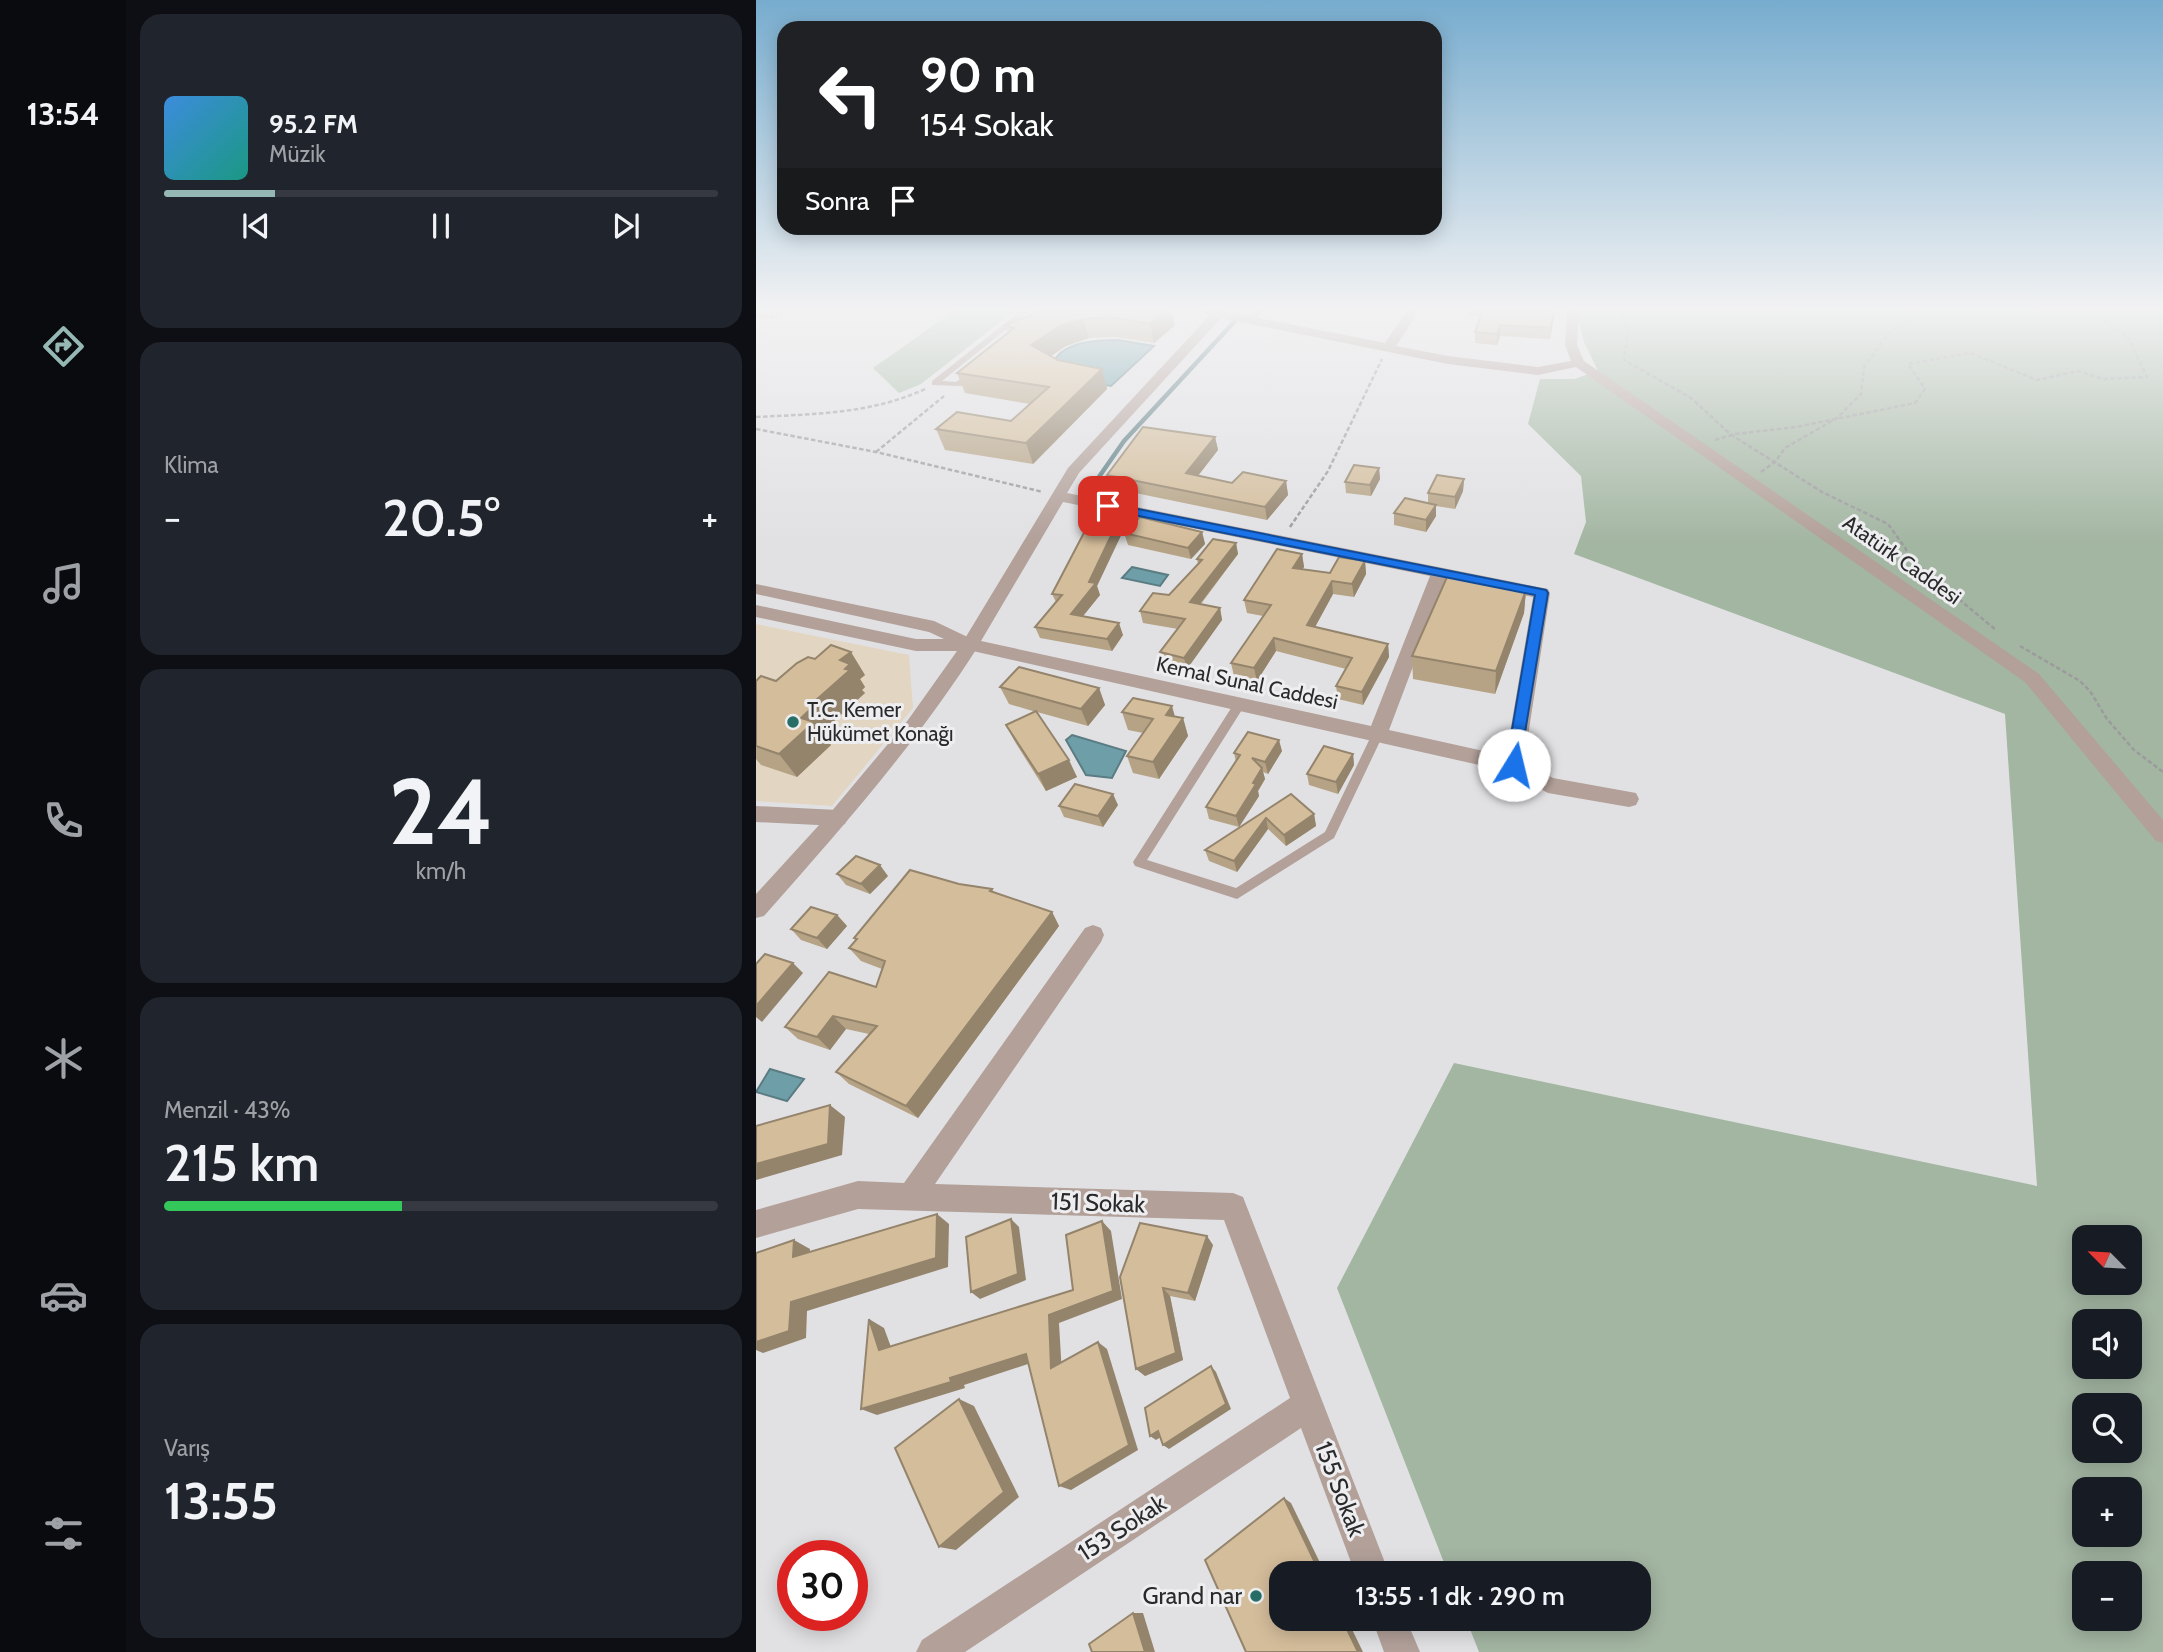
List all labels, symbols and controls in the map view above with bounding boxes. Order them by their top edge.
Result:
text: 90 m [920,45,1036,104]
icon: left [805,49,896,140]
text: 13:54 [26,94,100,133]
text: 154 Sokak [920,105,1054,144]
text: 95.2 FM [269,108,358,140]
text: Müzik [269,140,325,168]
icon: arrive [884,182,922,220]
text: Sonra [805,185,870,217]
icon: previous [237,207,275,245]
icon: pause [422,207,460,245]
icon: next [607,207,645,245]
icon: directions [39,322,88,371]
text: Klima [164,451,219,479]
pin [1078,476,1138,536]
text: 20.5° [382,486,500,549]
icon: arrive [1089,487,1127,525]
text: − [164,494,181,541]
text: + [701,494,718,541]
street label: Atatürk Caddesi [1838,510,1966,610]
icon: music [39,559,88,608]
street label: Kemal Sunal Caddesi [1154,651,1340,714]
place label: T.C. Kemer Hükümet Konağı [807,697,953,746]
marker: T.C. Kemer Hükümet Konağı [785,714,801,730]
position arrow [1477,728,1551,802]
text: 24 [389,756,493,867]
icon: phone [39,796,88,845]
text: km/h [416,857,466,885]
icon: climate [39,1034,88,1083]
text: Menzil · 43% [164,1096,290,1124]
text: 215 km [164,1131,319,1194]
street label: 151 Sokak [1050,1186,1146,1219]
north arrow [2072,1225,2142,1295]
map controls [2072,1225,2142,1631]
icon: car [39,1271,88,1320]
button: sound [2072,1309,2142,1379]
button: search [2072,1393,2142,1463]
text: Varış [164,1434,210,1462]
street label: 155 Sokak [1309,1437,1372,1541]
text: 13:55 [164,1469,278,1532]
button: + [2072,1477,2142,1547]
street label: 153 Sokak [1072,1488,1171,1567]
icon: filters [39,1509,88,1558]
speed limit sign: 30 [777,1540,868,1631]
button: − [2072,1561,2142,1631]
text: 13:55 · 1 dk · 290 m [1355,1580,1565,1612]
place label: Grand nar [1142,1581,1242,1610]
marker: Grand nar [1248,1588,1264,1604]

